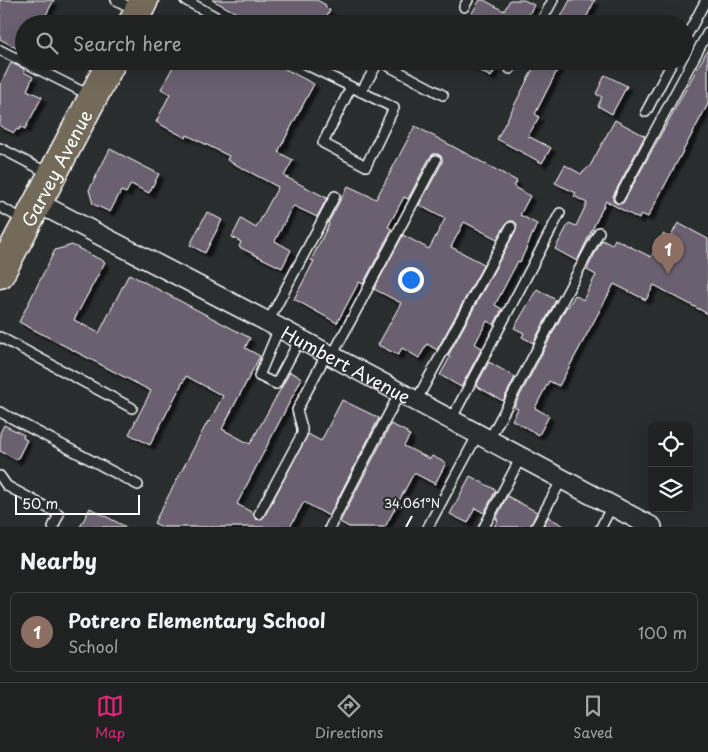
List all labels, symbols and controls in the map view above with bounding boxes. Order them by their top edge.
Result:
search box [15,15,693,70]
icon: search [33,29,61,57]
text: Search here [73,29,182,57]
street label: Garvey Avenue [14,104,98,231]
pin: 1 [652,233,684,274]
your location [398,267,424,293]
street label: Humbert Avenue [277,318,416,410]
map controls [648,422,693,512]
button: locate [648,422,693,467]
button: layers [648,467,693,512]
scale bar [15,492,140,515]
text: 50 m [22,493,58,514]
text: 34.061°N [384,494,440,512]
text: Nearby [20,544,97,576]
text: Potrero Elementary School [68,606,326,634]
text: 1 [33,620,41,644]
text: 100 m [638,620,687,644]
text: School [68,634,118,658]
tab: Map [95,692,125,743]
tab: Directions [315,692,383,743]
tab: Saved [573,692,613,743]

